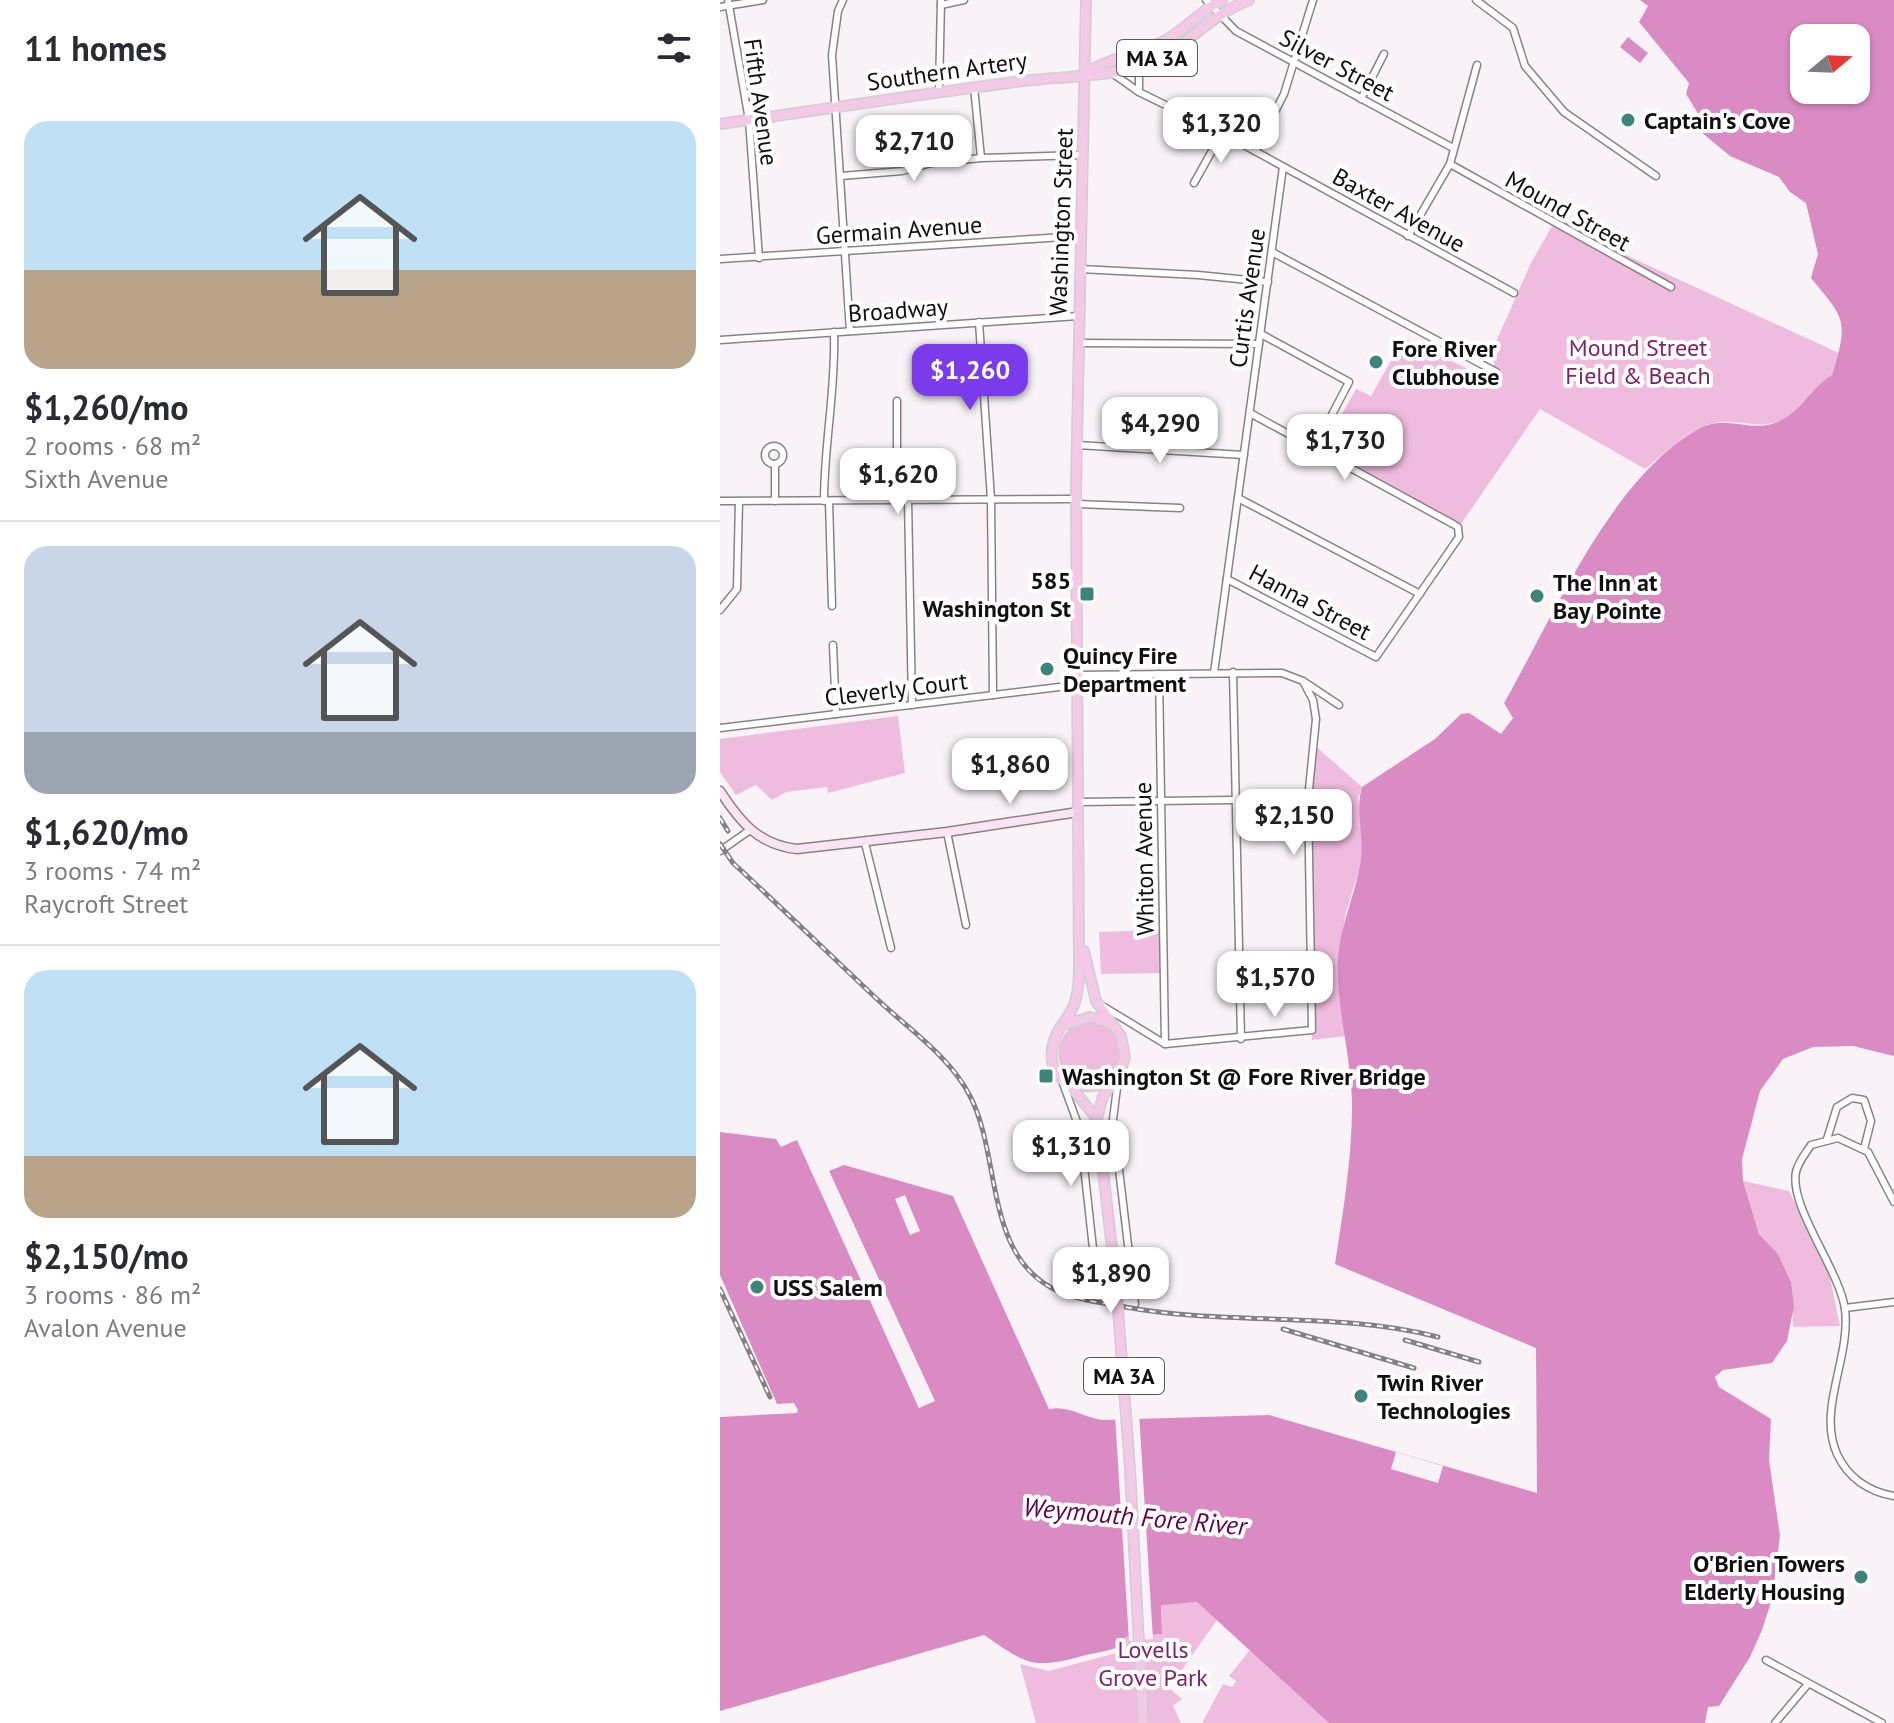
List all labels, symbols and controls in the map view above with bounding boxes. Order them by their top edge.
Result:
street label: Silver Street [1274,22,1400,108]
north arrow [1790,24,1870,104]
map controls [1790,24,1870,104]
text: 11 homes [24,26,167,70]
icon: filters [652,26,696,70]
street label: Fifth Avenue [737,36,785,168]
road number: MA 3A [1117,40,1197,76]
street label: Southern Artery [865,44,1029,98]
pin: $1,320 [1156,97,1286,165]
place label: Captain's Cove [1644,105,1791,136]
text: $1,320 [1181,106,1261,139]
marker: Captain's Cove [1619,111,1637,129]
pin: $2,710 [849,115,979,183]
text: $2,710 [874,124,954,157]
street label: Washington Street [1042,127,1080,317]
street label: Baxter Avenue [1327,161,1471,259]
street label: Mound Street [1500,164,1636,258]
icon: home [288,173,432,317]
street label: Germain Avenue [815,209,983,251]
street label: Curtis Avenue [1222,226,1272,370]
street label: Broadway [847,291,949,329]
park label: Mound Street Field & Beach [1565,332,1711,391]
place label: Fore River Clubhouse [1392,333,1499,392]
pin: $1,260 [905,344,1035,412]
text: $1,260 [930,353,1010,386]
marker: Fore River Clubhouse [1367,353,1385,371]
text: $1,260/mo [24,385,188,429]
pin: $4,290 [1095,397,1225,465]
text: $4,290 [1120,406,1200,439]
pin: $1,730 [1280,414,1410,482]
text: $1,730 [1305,423,1385,456]
text: 2 rooms · 68 m² [24,429,201,462]
pin: $1,620 [833,448,963,516]
text: $1,620 [858,457,938,490]
text: Sixth Avenue [24,462,169,495]
street label: Hanna Street [1244,557,1376,647]
place label: 585 Washington St [923,565,1072,624]
place label: The Inn at Bay Pointe [1553,567,1662,626]
marker: 585 Washington St [1078,585,1096,603]
marker: The Inn at Bay Pointe [1528,587,1546,605]
icon: home [288,598,432,742]
place label: Quincy Fire Department [1063,640,1187,699]
marker: Quincy Fire Department [1038,660,1056,678]
street label: Cleverly Court [823,665,969,713]
pin: $1,860 [945,738,1075,806]
text: $1,860 [970,747,1050,780]
street label: Whiton Avenue [1127,782,1161,936]
pin: $2,150 [1229,789,1359,857]
text: $2,150 [1254,798,1334,831]
text: $1,620/mo [24,810,188,854]
text: 3 rooms · 74 m² [24,854,201,887]
text: Raycroft Street [24,887,188,920]
pin: $1,570 [1210,951,1340,1019]
text: $1,570 [1235,960,1315,993]
icon: home [288,1022,432,1166]
place label: Washington St @ Fore River Bridge [1062,1061,1426,1092]
marker: Washington St @ Fore River Bridge [1037,1067,1055,1085]
pin: $1,310 [1006,1120,1136,1188]
text: $1,310 [1031,1129,1111,1162]
text: $2,150/mo [24,1234,188,1278]
pin: $1,890 [1046,1247,1176,1315]
text: $1,890 [1071,1256,1151,1289]
place label: USS Salem [773,1272,883,1303]
text: 3 rooms · 86 m² [24,1278,201,1311]
marker: USS Salem [748,1278,766,1296]
text: Avalon Avenue [24,1311,187,1344]
road number: MA 3A [1084,1358,1164,1394]
place label: Twin River Technologies [1377,1367,1511,1426]
marker: Twin River Technologies [1352,1387,1370,1405]
water label: Weymouth Fore River [1022,1490,1250,1542]
place label: O'Brien Towers Elderly Housing [1684,1548,1845,1607]
marker: O'Brien Towers Elderly Housing [1852,1568,1870,1586]
park label: Lovells Grove Park [1098,1634,1208,1693]

